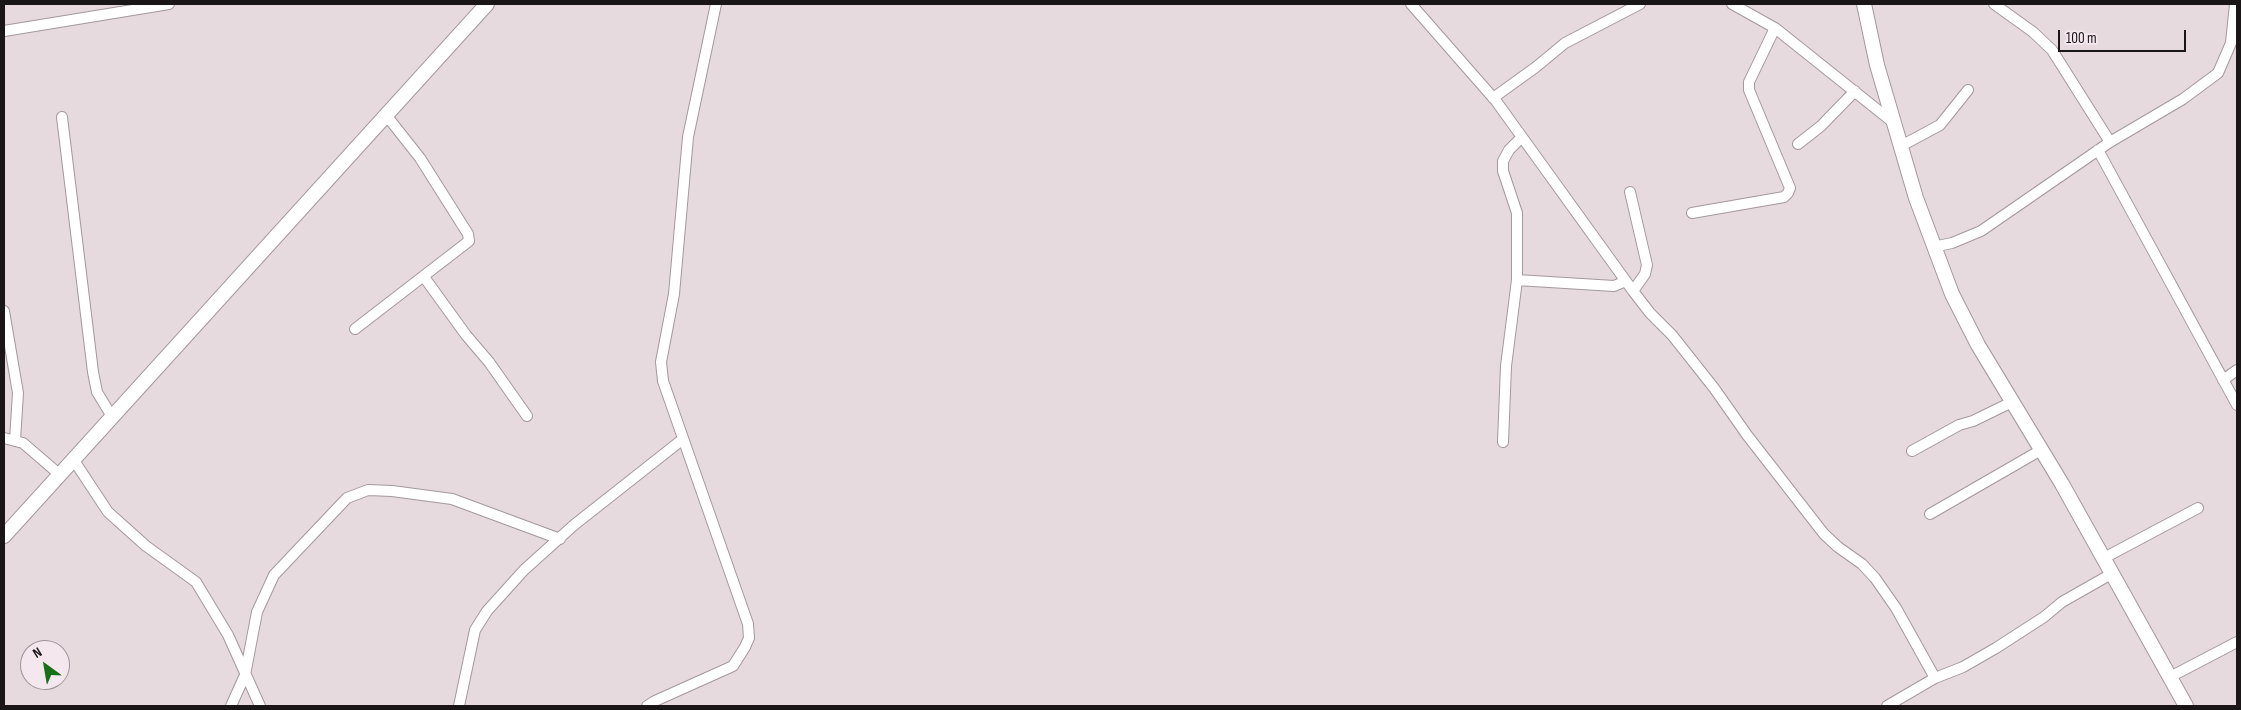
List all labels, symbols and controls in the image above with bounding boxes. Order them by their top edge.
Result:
scale bar [2061,20,2188,52]
text: 100 m [2066,29,2097,48]
north arrow [20,640,70,690]
text: N [30,644,45,662]

